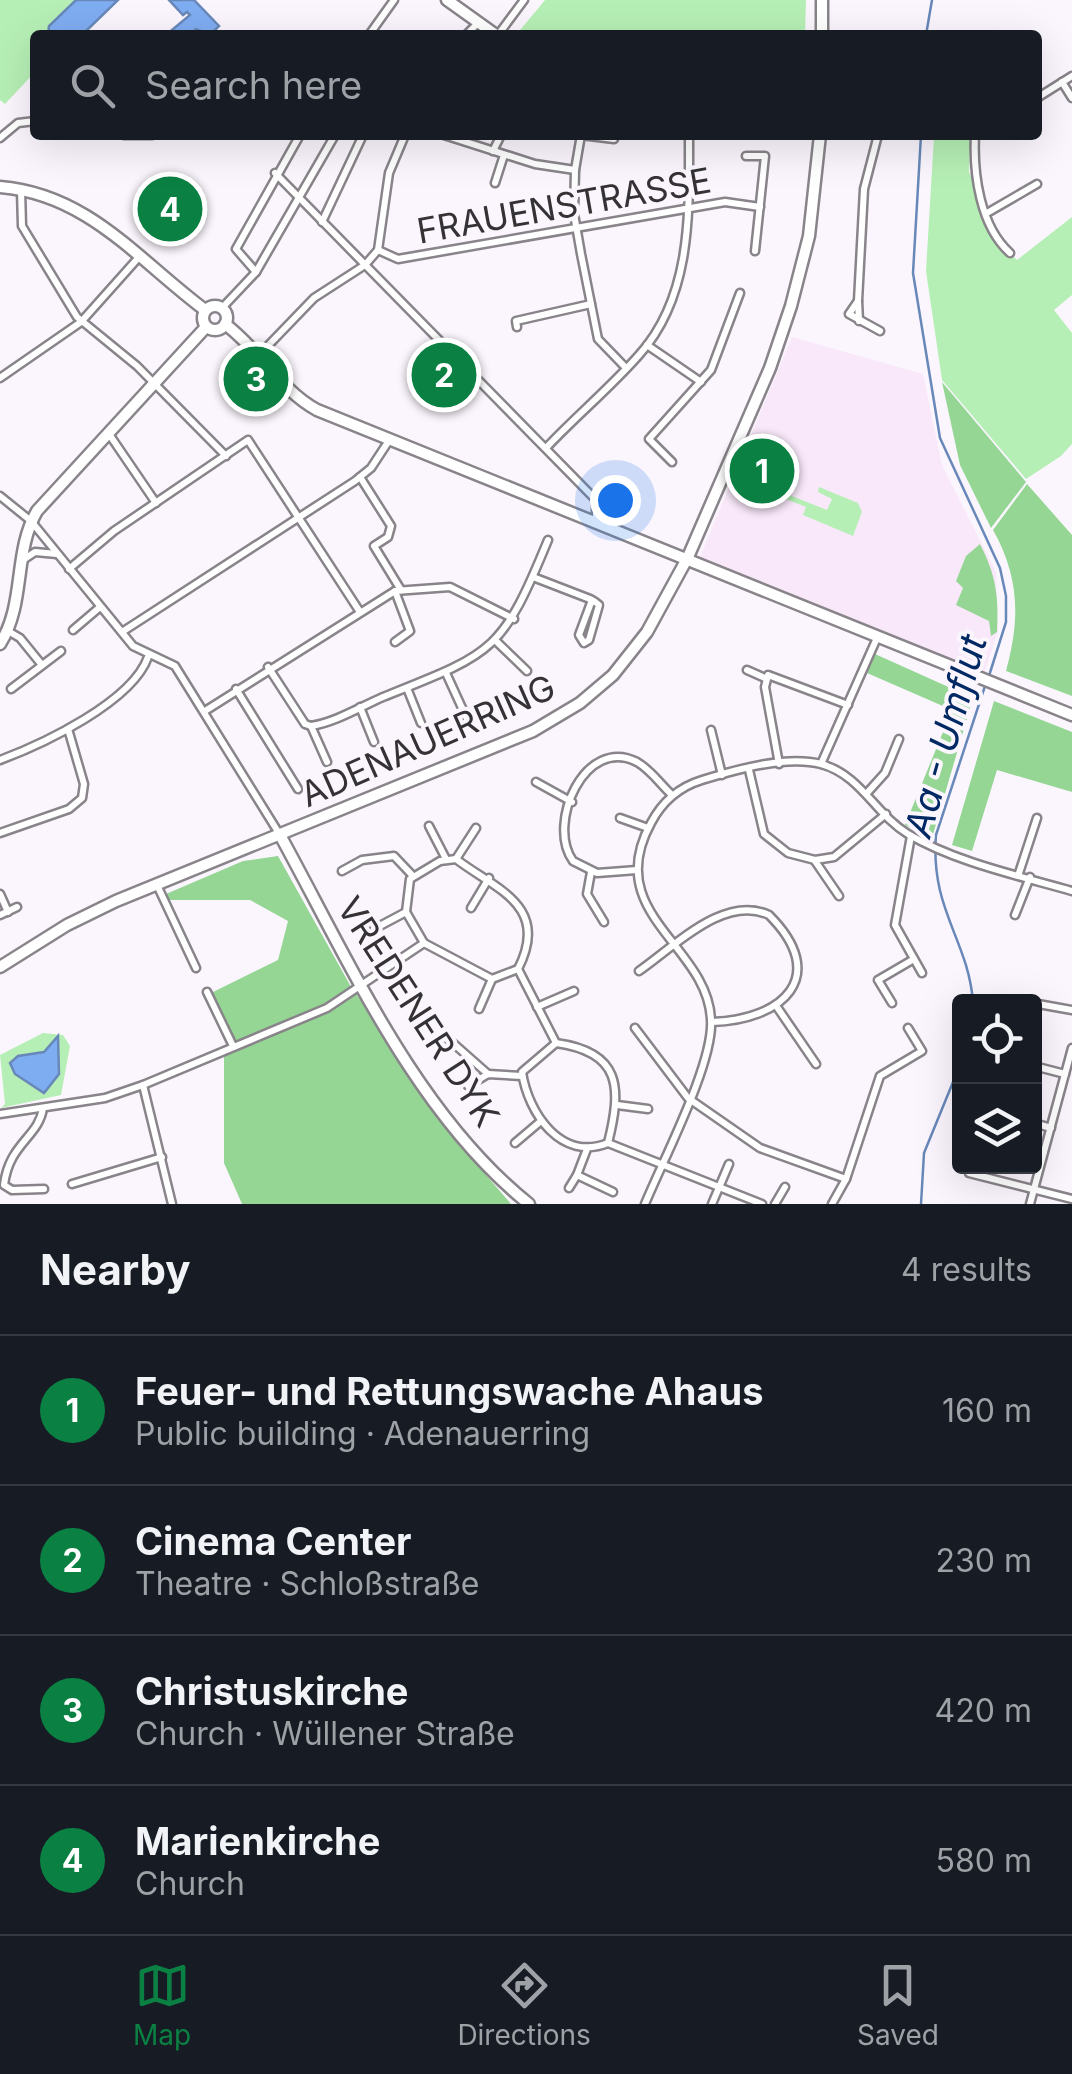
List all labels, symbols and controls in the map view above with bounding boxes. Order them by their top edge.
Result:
search box [30,30,1042,140]
icon: search [65,58,120,113]
text: Search here [145,62,362,108]
street label: FRAUENSTRASSE [414,158,714,252]
pin: 4 [138,172,202,246]
pin: 2 [412,338,476,412]
pin: 3 [224,342,288,416]
pin: 1 [730,434,794,508]
your location [590,475,641,526]
water label: Aa - Umflut [894,629,996,843]
street label: ADENAUERRING [294,665,561,815]
street label: VREDENER DYK [329,889,509,1134]
map controls [952,994,1042,1174]
button: locate [952,994,1042,1084]
button: layers [952,1084,1042,1174]
text: Nearby [40,1244,191,1295]
text: 4 results [901,1250,1032,1289]
text: Feuer- und Rettungswache Ahaus [135,1368,763,1414]
text: 1 [66,1391,79,1430]
text: 160 m [942,1391,1032,1430]
text: Public building · Adenauerring [135,1414,590,1453]
text: Cinema Center [135,1518,412,1564]
text: 2 [62,1541,83,1580]
text: 230 m [936,1541,1032,1580]
text: Theatre · Schloßstraße [135,1564,480,1603]
text: Christuskirche [135,1668,409,1714]
text: 3 [62,1691,83,1730]
text: 420 m [935,1691,1032,1730]
text: Church · Wüllener Straße [135,1714,515,1753]
text: Marienkirche [135,1818,380,1864]
text: 4 [62,1841,83,1880]
text: 580 m [936,1841,1032,1880]
text: Church [135,1864,245,1903]
tab: Map [133,1958,191,2052]
tab: Directions [457,1958,591,2052]
tab: Saved [857,1958,939,2052]

